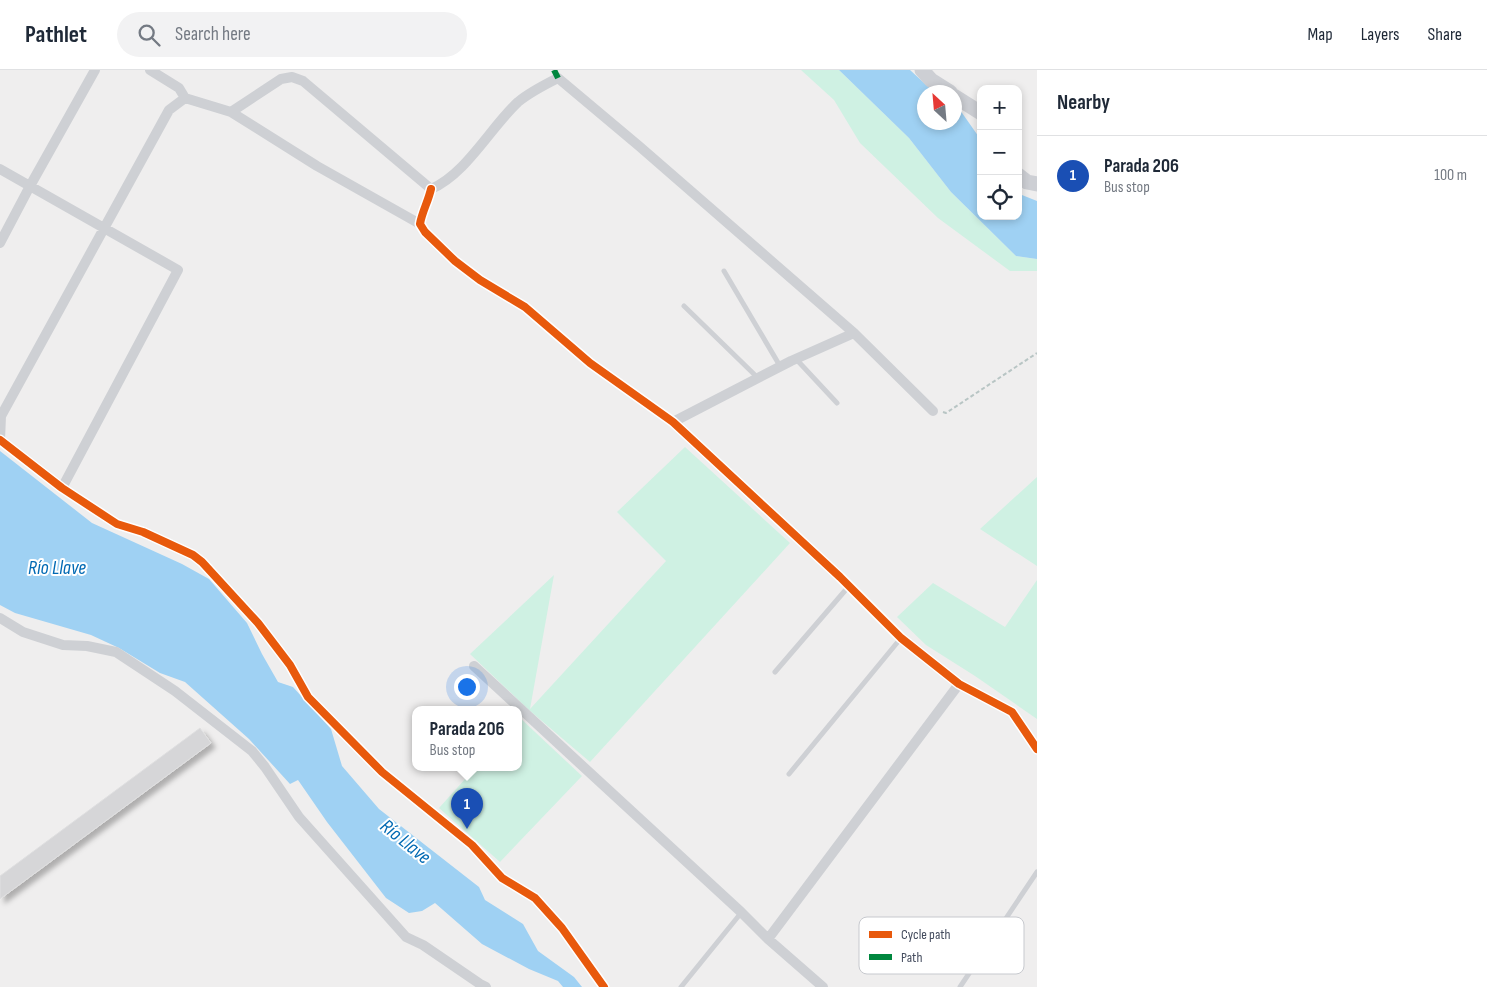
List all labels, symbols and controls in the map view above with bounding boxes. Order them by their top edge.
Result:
search box [117,12,467,57]
text: Pathlet [25,20,87,49]
icon: search [135,21,163,49]
text: Search here [175,23,251,46]
text: Map [1308,24,1333,45]
text: Layers [1361,24,1400,45]
text: Share [1428,24,1462,45]
north arrow [917,85,962,130]
map controls [977,85,1022,220]
button: + [977,85,1022,130]
text: Nearby [1057,90,1110,115]
button: − [977,130,1022,175]
text: Parada 206 [1104,155,1179,178]
text: 1 [1070,166,1076,185]
text: 100 m [1434,166,1467,185]
button: locate [977,175,1022,220]
text: Bus stop [1104,178,1150,197]
water label: Río Llave [28,556,86,580]
your location [454,674,480,700]
popup [412,706,522,771]
text: Parada 206 [430,718,504,741]
text: Bus stop [430,741,475,760]
pin: 1 [451,788,483,829]
water label: Río Llave [375,814,436,870]
legend [859,917,1024,974]
text: Cycle path [901,926,951,943]
text: Path [901,949,922,966]

